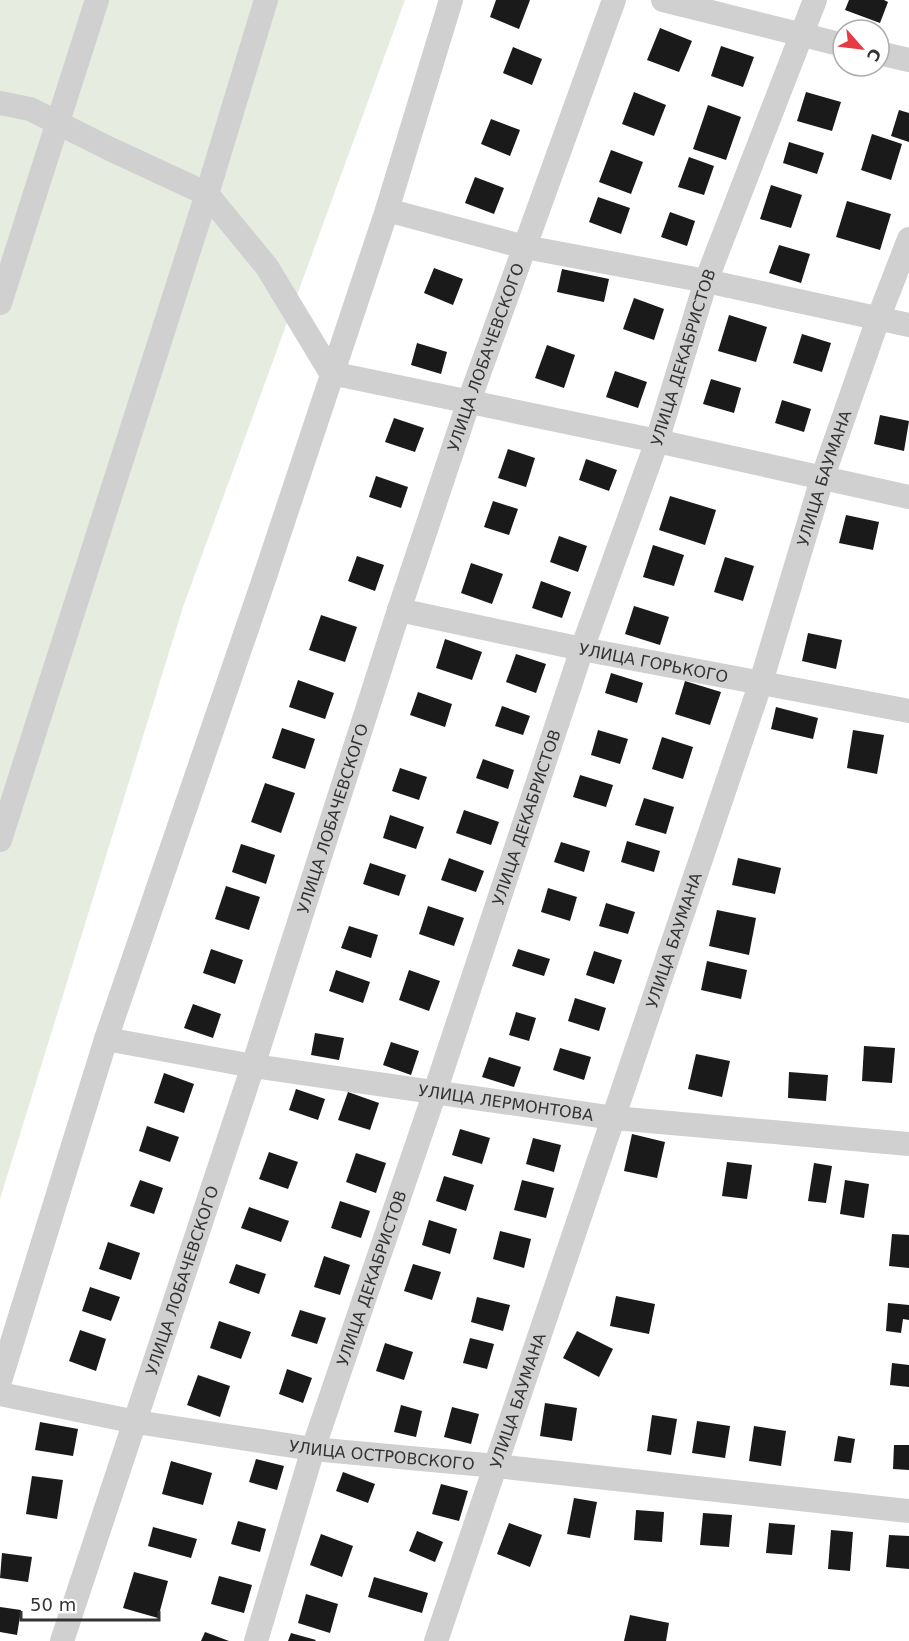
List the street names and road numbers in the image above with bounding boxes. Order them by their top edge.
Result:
street label: УЛИЦА ЛОБАЧЕВСКОГО [444,261,528,454]
street label: УЛИЦА ДЕКАБРИСТОВ [647,266,720,448]
street label: УЛИЦА БАУМАНА [793,408,855,548]
street label: УЛИЦА ГОРЬКОГО [577,640,730,687]
street label: УЛИЦА ЛОБАЧЕВСКОГО [294,721,372,916]
street label: УЛИЦА ДЕКАБРИСТОВ [489,727,565,908]
street label: УЛИЦА БАУМАНА [642,870,706,1010]
street label: УЛИЦА ЛЕРМОНТОВА [417,1081,595,1125]
street label: УЛИЦА ЛОБАЧЕВСКОГО [142,1183,223,1378]
street label: УЛИЦА ДЕКАБРИСТОВ [333,1188,411,1368]
street label: УЛИЦА БАУМАНА [486,1330,550,1471]
street label: УЛИЦА ОСТРОВСКОГО [288,1436,475,1474]

